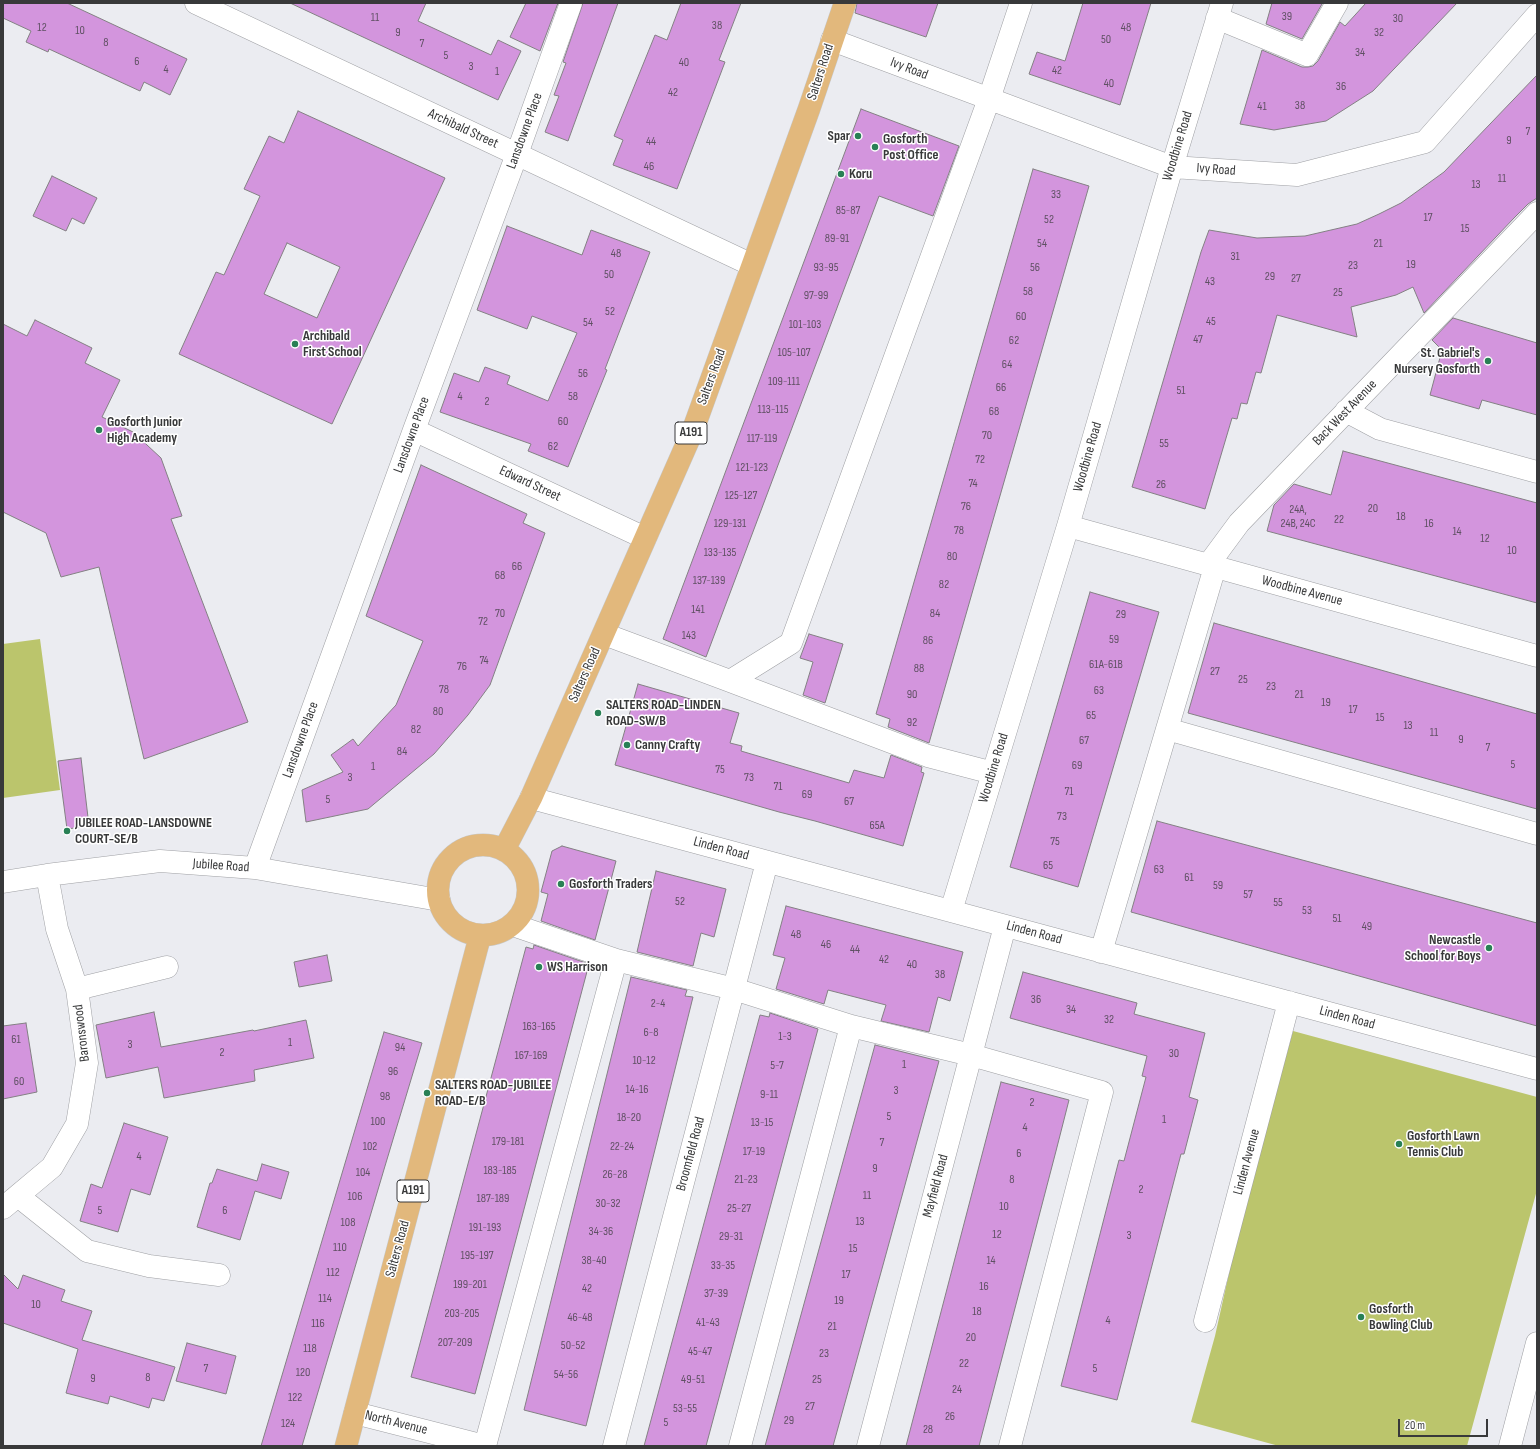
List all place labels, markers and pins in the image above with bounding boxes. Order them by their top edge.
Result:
place label: Spar [828,128,850,144]
marker: Spar [853,131,863,141]
place label: Gosforth Post Office [883,131,939,164]
marker: Gosforth Post Office [870,142,880,152]
place label: Koru [849,166,872,182]
marker: Koru [836,169,846,179]
place label: Archibald First School [303,328,362,360]
marker: Archibald First School [290,339,300,349]
place label: St. Gabriel's Nursery Gosforth [1394,345,1480,378]
marker: St. Gabriel's Nursery Gosforth [1483,356,1493,366]
place label: Gosforth Junior High Academy [107,414,182,446]
marker: Gosforth Junior High Academy [94,425,104,435]
place label: SALTERS ROAD-LINDEN ROAD-SW/B [606,697,721,730]
marker: SALTERS ROAD-LINDEN ROAD-SW/B [593,708,603,718]
place label: Canny Crafty [635,737,700,753]
marker: Canny Crafty [622,740,632,750]
place label: JUBILEE ROAD-LANSDOWNE COURT-SE/B [75,815,212,848]
marker: JUBILEE ROAD-LANSDOWNE COURT-SE/B [62,826,72,836]
place label: Gosforth Traders [569,876,652,892]
marker: Gosforth Traders [556,879,566,889]
place label: Newcastle School for Boys [1405,932,1481,964]
marker: Newcastle School for Boys [1484,943,1494,953]
place label: WS Harrison [547,959,608,975]
marker: WS Harrison [534,962,544,972]
place label: SALTERS ROAD-JUBILEE ROAD-E/B [435,1077,551,1110]
marker: SALTERS ROAD-JUBILEE ROAD-E/B [422,1088,432,1098]
place label: Gosforth Lawn Tennis Club [1407,1128,1480,1160]
marker: Gosforth Lawn Tennis Club [1394,1139,1404,1149]
place label: Gosforth Bowling Club [1369,1301,1433,1334]
marker: Gosforth Bowling Club [1356,1312,1366,1322]

